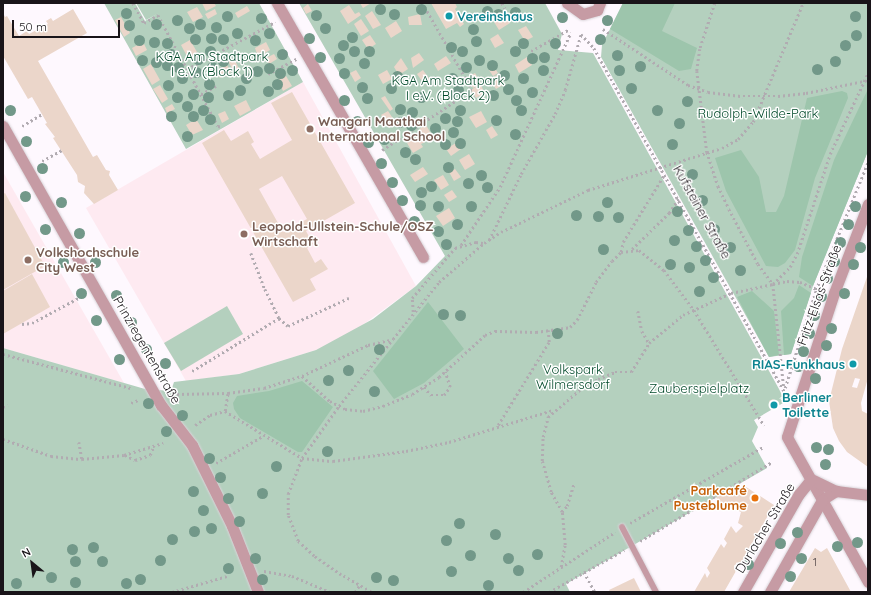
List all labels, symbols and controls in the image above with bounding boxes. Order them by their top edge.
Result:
place label: Vereinshaus [457,8,533,24]
marker: Vereinshaus [444,11,454,21]
scale bar [14,12,122,38]
text: 50 m [19,19,47,34]
park label: KGA Am Stadtpark I e.V. (Block 1) [156,49,268,80]
park label: KGA Am Stadtpark I e.V. (Block 2) [392,73,504,104]
park label: Rudolph-Wilde-Park [697,105,819,121]
place label: Wangari Maathai International School [318,114,445,145]
marker: Wangari Maathai International School [305,124,315,134]
street label: Kufsteiner Straße [670,163,734,261]
place label: Leopold-Ullstein-Schule/OSZ Wirtschaft [252,219,434,250]
marker: Leopold-Ullstein-Schule/OSZ Wirtschaft [239,229,249,239]
street label: Fritz-Elsas-Straße [794,243,844,347]
place label: Volkshochschule City West [36,245,139,276]
marker: Volkshochschule City West [23,255,33,265]
street label: Prinzregentenstraße [110,293,184,407]
place label: RIAS-Funkhaus [752,356,845,372]
marker: RIAS-Funkhaus [848,359,858,369]
park label: Volkspark Wilmersdorf [536,362,610,393]
park label: Zauberspielplatz [649,380,749,396]
place label: Berliner Toilette [782,390,831,421]
marker: Berliner Toilette [769,400,779,410]
street label: Durlacher Straße [732,480,798,576]
place label: Parkcafé Pusteblume [674,483,747,514]
marker: Parkcafé Pusteblume [750,493,760,503]
north arrow [12,543,52,583]
text: N [19,544,33,561]
house number: 1 [813,555,817,569]

